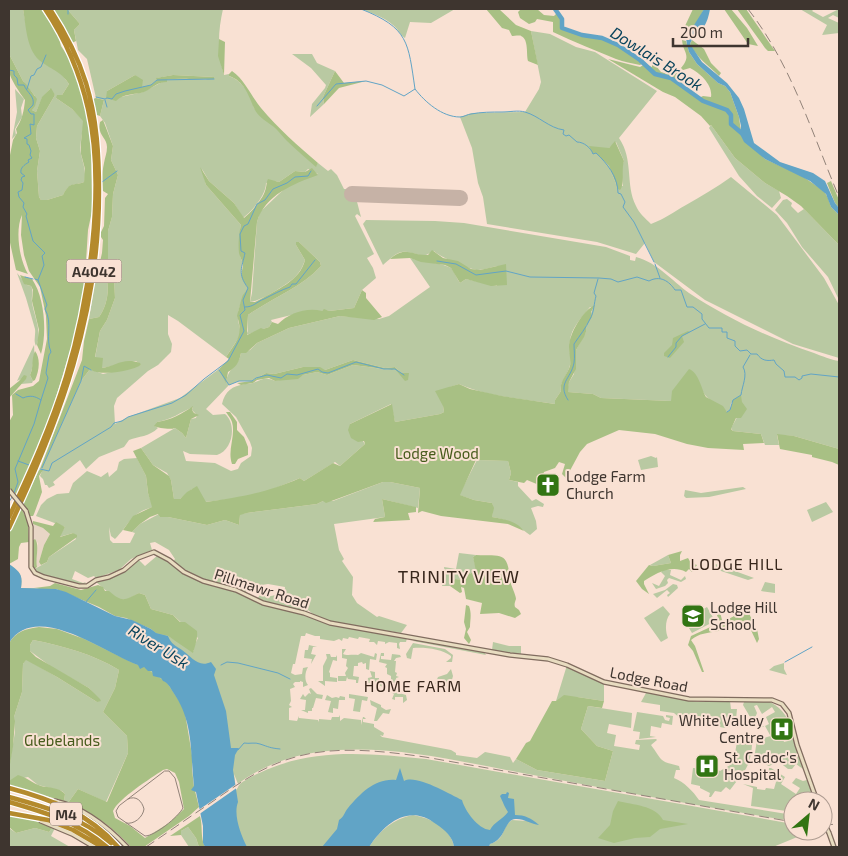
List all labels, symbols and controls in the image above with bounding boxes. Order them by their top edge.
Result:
scale bar [673,15,748,47]
water label: Dowlais Brook [607,22,707,94]
text: 200 m [680,23,723,41]
road number: A4042 [66,260,122,282]
park label: Lodge Wood [395,444,479,462]
place label: Lodge Farm Church [566,467,646,502]
church icon: Lodge Farm Church [535,472,561,498]
district label: LODGE HILL [690,554,784,573]
street label: Pillmawr Road [212,564,312,612]
district label: TRINITY VIEW [398,565,520,587]
place label: Lodge Hill School [710,598,778,633]
school or university icon: Lodge Hill School [680,603,706,629]
water label: River Usk [125,620,193,672]
street label: Lodge Road [608,663,690,695]
district label: HOME FARM [364,676,462,695]
place label: White Valley Centre [679,711,764,746]
hospital icon: White Valley Centre [769,716,795,742]
park label: Glebelands [24,731,100,749]
place label: St. Cadoc's Hospital [724,748,797,783]
hospital icon: St. Cadoc's Hospital [694,753,720,779]
north arrow [783,791,833,841]
text: N [806,794,823,814]
road number: M4 [50,802,82,826]

